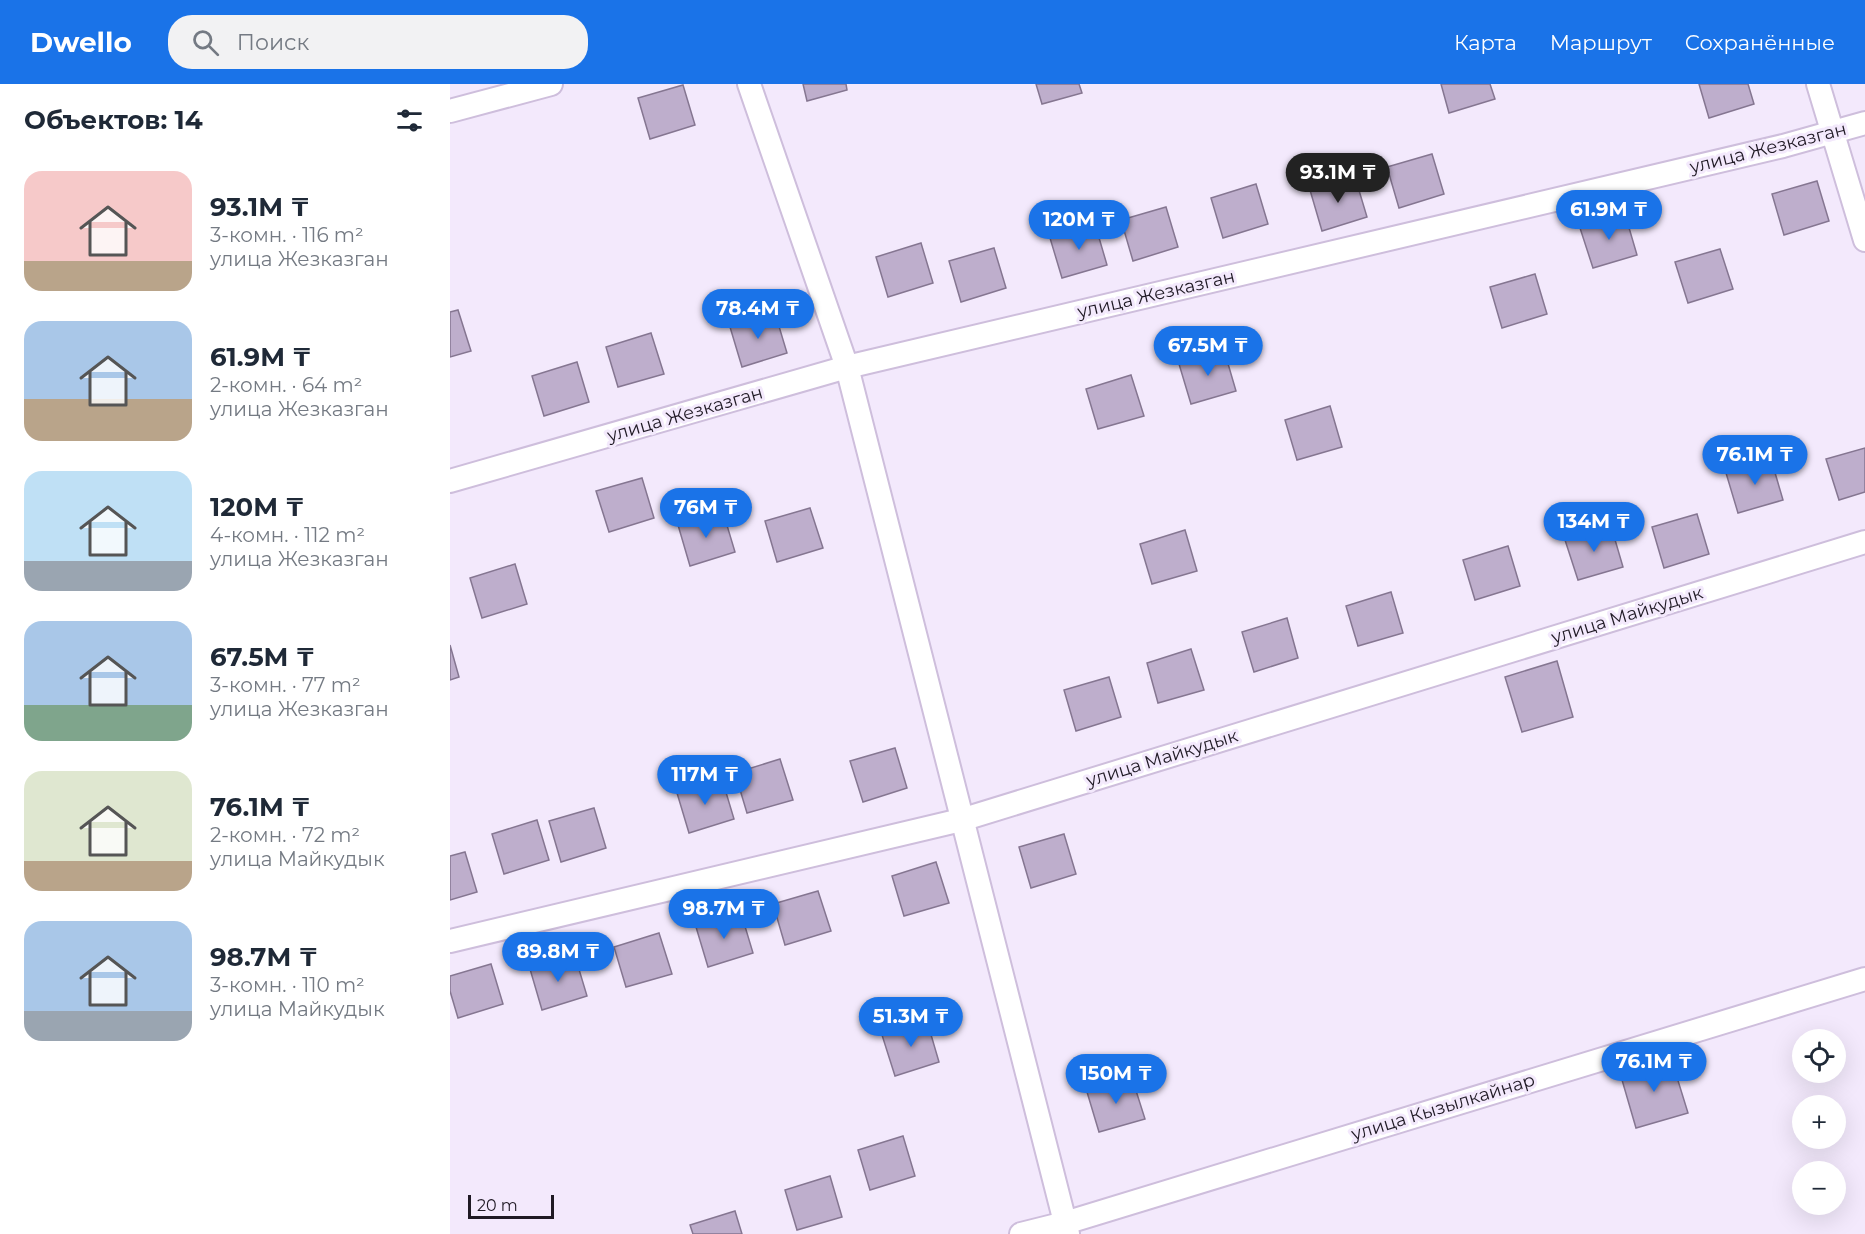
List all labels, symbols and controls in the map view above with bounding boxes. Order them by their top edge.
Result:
search box [168,15,588,69]
text: Dwello [30,25,132,59]
icon: search [189,26,222,59]
text: Поиск [237,29,309,56]
text: Карта [1454,30,1517,55]
text: Маршрут [1550,30,1652,55]
text: Сохранённые [1685,30,1835,55]
text: Объектов: 14 [24,104,203,136]
icon: filters [393,104,426,137]
street label: улица Жезказган [1686,118,1849,178]
pin: 93.1M ₸ [1283,153,1393,204]
text: 93.1M ₸ [1300,160,1376,184]
pin: 61.9M ₸ [1554,190,1664,241]
text: 93.1M ₸ [210,191,309,223]
icon: home [72,195,144,267]
text: 61.9M ₸ [1570,197,1648,221]
pin: 120M ₸ [1030,200,1128,251]
text: 120M ₸ [1043,207,1115,231]
text: 3-комн. · 116 m² [210,223,364,247]
text: улица Жезказган [210,247,389,271]
street label: улица Жезказган [1074,265,1237,323]
pin: 78.4M ₸ [703,289,813,340]
text: 78.4M ₸ [716,296,800,320]
pin: 67.5M ₸ [1153,326,1263,377]
text: 67.5M ₸ [1168,333,1248,357]
text: 61.9M ₸ [210,341,311,373]
icon: home [72,345,144,417]
text: 2-комн. · 64 m² [210,373,362,397]
street label: улица Жезказган [604,381,765,447]
text: улица Жезказган [210,397,389,421]
pin: 76.1M ₸ [1700,435,1810,486]
text: 76.1M ₸ [1716,442,1794,466]
pin: 76M ₸ [664,488,748,539]
text: 120M ₸ [210,491,304,523]
icon: home [72,495,144,567]
text: 76M ₸ [674,495,738,519]
pin: 134M ₸ [1545,502,1643,553]
text: 134M ₸ [1558,509,1630,533]
text: 4-комн. · 112 m² [210,523,365,547]
text: улица Жезказган [210,547,389,571]
street label: улица Майкудык [1548,581,1706,649]
text: 67.5M ₸ [210,641,315,673]
icon: home [72,645,144,717]
text: 3-комн. · 77 m² [210,673,361,697]
text: улица Жезказган [210,697,389,721]
street label: улица Майкудык [1083,724,1241,792]
pin: 117M ₸ [656,755,754,806]
text: 117M ₸ [671,762,739,786]
text: 76.1M ₸ [210,791,310,823]
icon: home [72,795,144,867]
text: 2-комн. · 72 m² [210,823,360,847]
text: улица Майкудык [210,847,385,871]
pin: 98.7M ₸ [669,889,779,940]
text: 98.7M ₸ [683,896,765,920]
pin: 89.8M ₸ [503,932,613,983]
text: 89.8M ₸ [516,939,600,963]
text: 98.7M ₸ [210,941,318,973]
icon: home [72,945,144,1017]
text: 3-комн. · 110 m² [210,973,365,997]
text: улица Майкудык [210,997,385,1021]
pin: 51.3M ₸ [856,997,966,1048]
text: 51.3M ₸ [873,1004,949,1028]
map controls [1792,1029,1846,1215]
button: locate [1792,1029,1846,1083]
pin: 76.1M ₸ [1599,1042,1709,1093]
text: 76.1M ₸ [1615,1049,1693,1073]
pin: 150M ₸ [1067,1054,1165,1105]
text: 150M ₸ [1080,1061,1152,1085]
street label: улица Кызылкайнар [1348,1069,1537,1146]
button: + [1792,1095,1846,1149]
button: − [1792,1161,1846,1215]
scale bar [468,1192,554,1220]
text: 20 m [477,1196,518,1215]

